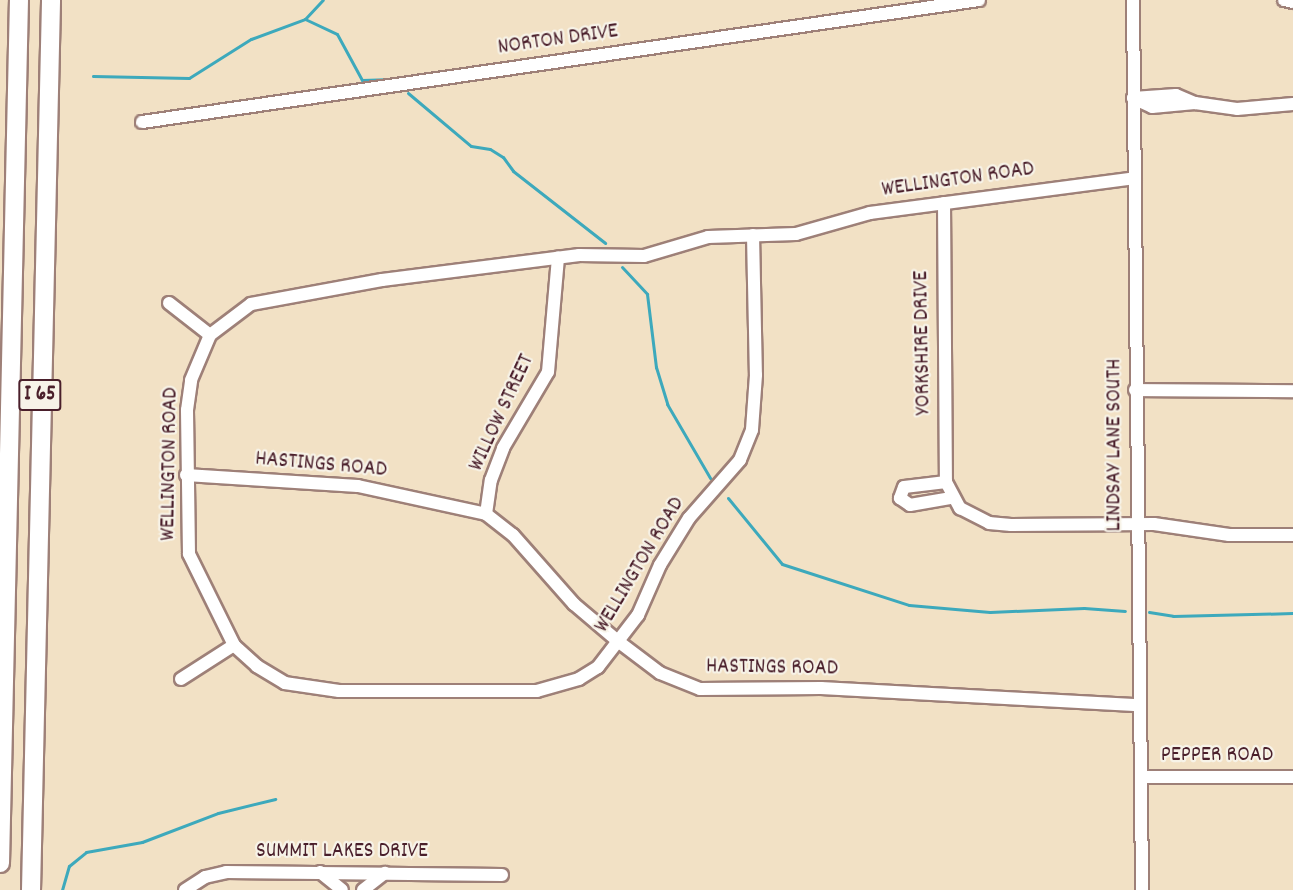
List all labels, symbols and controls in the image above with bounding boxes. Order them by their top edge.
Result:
street label: NORTON DRIVE [496,19,620,61]
street label: WELLINGTON ROAD [880,156,1036,204]
street label: YORKSHIRE DRIVE [909,271,937,415]
street label: WILLOW STREET [463,350,541,476]
street label: LINDSAY LANE SOUTH [1102,359,1128,531]
road number: I 65 [18,377,63,413]
street label: WELLINGTON ROAD [155,387,185,541]
street label: HASTINGS ROAD [254,446,388,484]
street label: WELLINGTON ROAD [589,492,691,638]
street label: HASTINGS ROAD [706,654,838,682]
street label: PEPPER ROAD [1161,743,1273,769]
street label: SUMMIT LAKES DRIVE [256,839,428,865]

